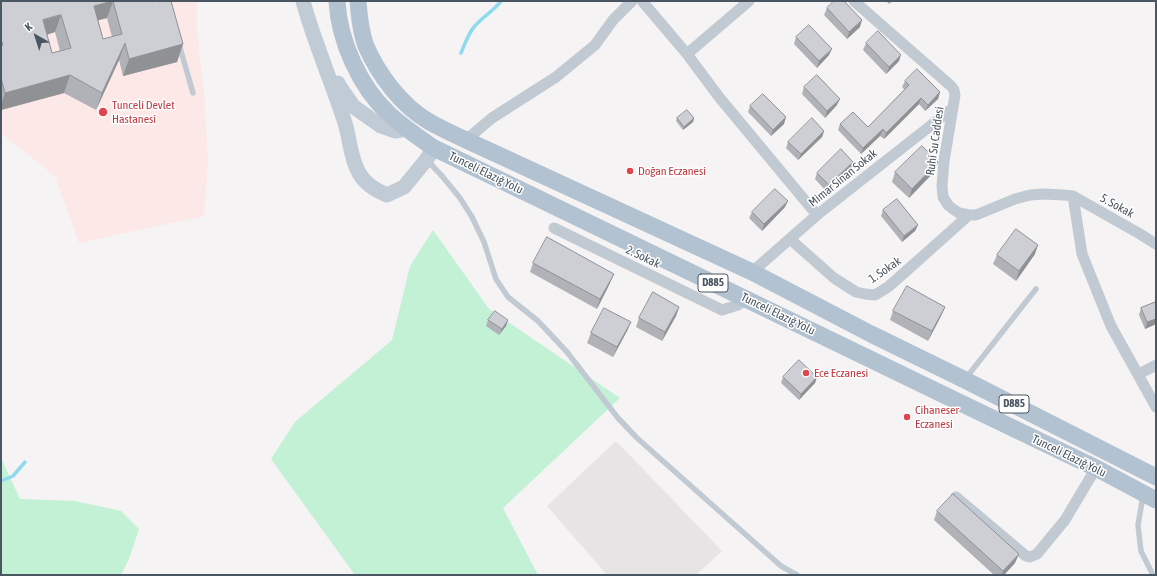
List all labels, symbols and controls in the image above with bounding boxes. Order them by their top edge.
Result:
north arrow [16,16,56,56]
text: K [23,20,34,33]
place label: Tunceli Devlet Hastanesi [112,98,175,126]
marker: Tunceli Devlet Hastanesi [97,106,109,118]
street label: Ruhi Su Caddesi [923,106,947,176]
street label: Mimar Sinan Sokak [806,146,880,210]
street label: Tunceli Elazığ Yolu [447,149,525,197]
place label: Doğan Eczanesi [638,164,706,178]
marker: Doğan Eczanesi [625,166,635,176]
street label: 5. Sokak [1098,191,1136,221]
street label: 2. Sokak [624,243,662,271]
street label: 1. Sokak [866,254,904,286]
road number: D885 [698,274,728,292]
street label: Tunceli Elazığ Yolu [739,290,817,338]
place label: Ece Eczanesi [814,366,868,380]
marker: Ece Eczanesi [801,368,811,378]
road number: D885 [999,395,1029,413]
place label: Cihaneser Eczanesi [915,403,959,431]
marker: Cihaneser Eczanesi [902,412,912,422]
street label: Tunceli Elazığ Yolu [1030,432,1108,480]

